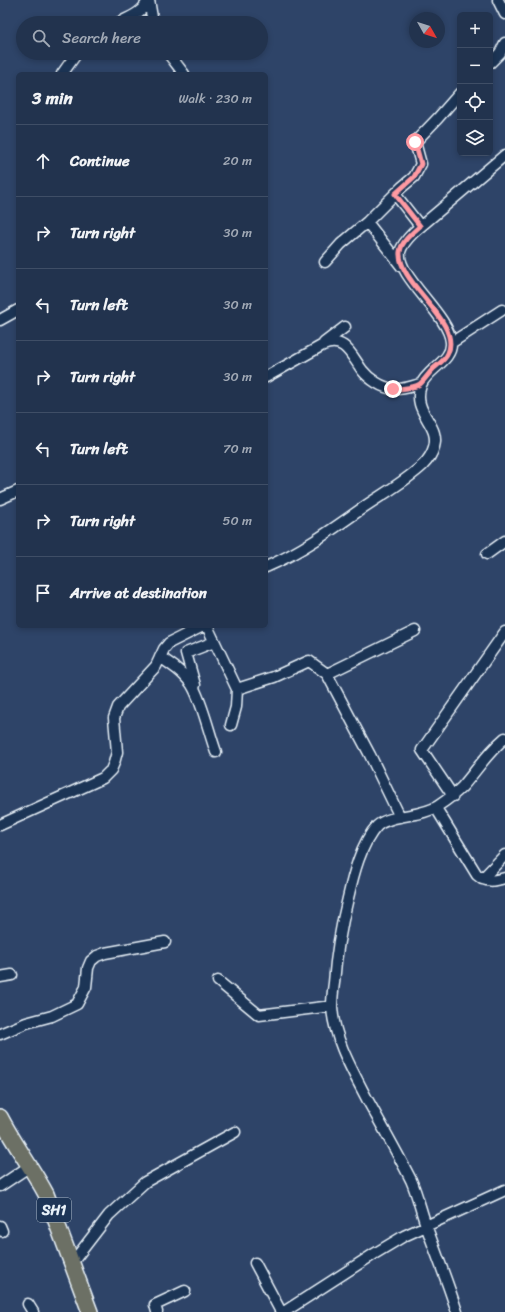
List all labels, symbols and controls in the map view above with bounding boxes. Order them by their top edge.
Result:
north arrow [409,12,445,48]
map controls [457,12,493,156]
button: + [457,12,493,48]
search box [16,16,268,60]
text: Search here [62,25,141,51]
icon: search [30,27,52,49]
button: − [457,48,493,84]
text: 3 min [32,83,73,113]
button: locate [457,84,493,120]
text: Walk · 230 m [178,87,252,110]
button: layers [457,120,493,156]
route start [406,133,424,151]
text: Continue [70,148,130,174]
text: 20 m [223,149,252,172]
icon: ahead [32,150,54,172]
text: Turn right [70,220,135,246]
text: 30 m [223,221,252,244]
icon: right [32,222,54,244]
text: Turn left [70,292,128,318]
text: 30 m [223,293,252,316]
icon: left [32,294,54,316]
text: Turn right [70,364,135,390]
text: 30 m [223,365,252,388]
icon: right [32,366,54,388]
route end [384,380,402,398]
text: Turn left [70,436,128,462]
text: 70 m [223,437,252,460]
icon: left [32,438,54,460]
text: Turn right [70,508,135,534]
text: 50 m [222,509,252,532]
icon: right [32,510,54,532]
text: Arrive at destination [70,580,207,606]
icon: arrive [32,582,54,604]
road number: SH1 [37,1198,71,1222]

